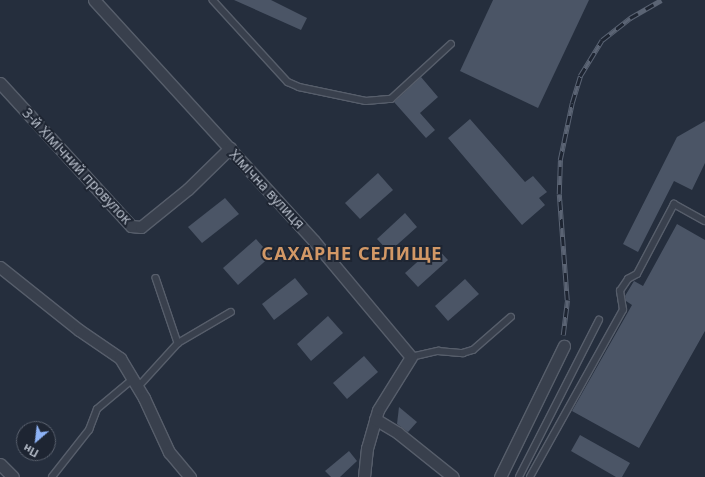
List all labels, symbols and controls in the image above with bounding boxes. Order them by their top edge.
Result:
street label: 3-й Хімічний провулок [19,105,135,227]
street label: Хімічна вулиця [226,146,308,232]
district label: САХАРНЕ СЕЛИЩЕ [262,242,442,264]
north arrow [16,421,56,461]
text: Пн [20,441,41,461]

